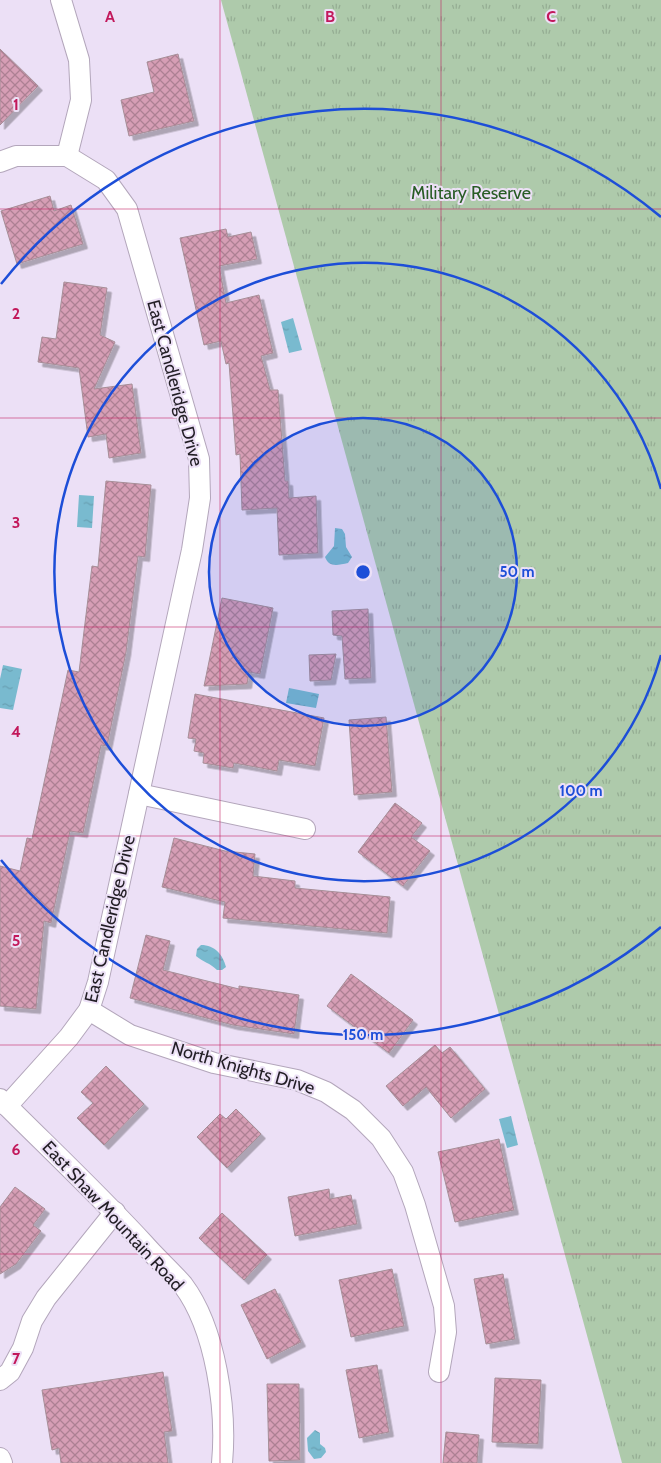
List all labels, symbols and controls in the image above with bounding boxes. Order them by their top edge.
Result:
text: A [105,7,115,26]
text: B [325,7,335,26]
text: C [546,7,556,26]
text: 1 [13,95,19,114]
park label: Military Reserve [411,182,531,204]
street label: East Candleridge Drive [142,297,208,469]
text: 2 [12,304,20,323]
text: 3 [12,513,20,532]
centre of rings [354,563,372,581]
text: 50 m [499,563,535,581]
text: 4 [11,722,21,741]
text: 100 m [559,782,603,800]
street label: East Candleridge Drive [80,833,140,1005]
text: 5 [12,931,20,950]
text: 150 m [343,1026,383,1044]
street label: North Knights Drive [169,1037,317,1099]
street label: East Shaw Mountain Road [38,1136,188,1296]
text: 6 [12,1140,21,1159]
text: 7 [12,1349,21,1368]

